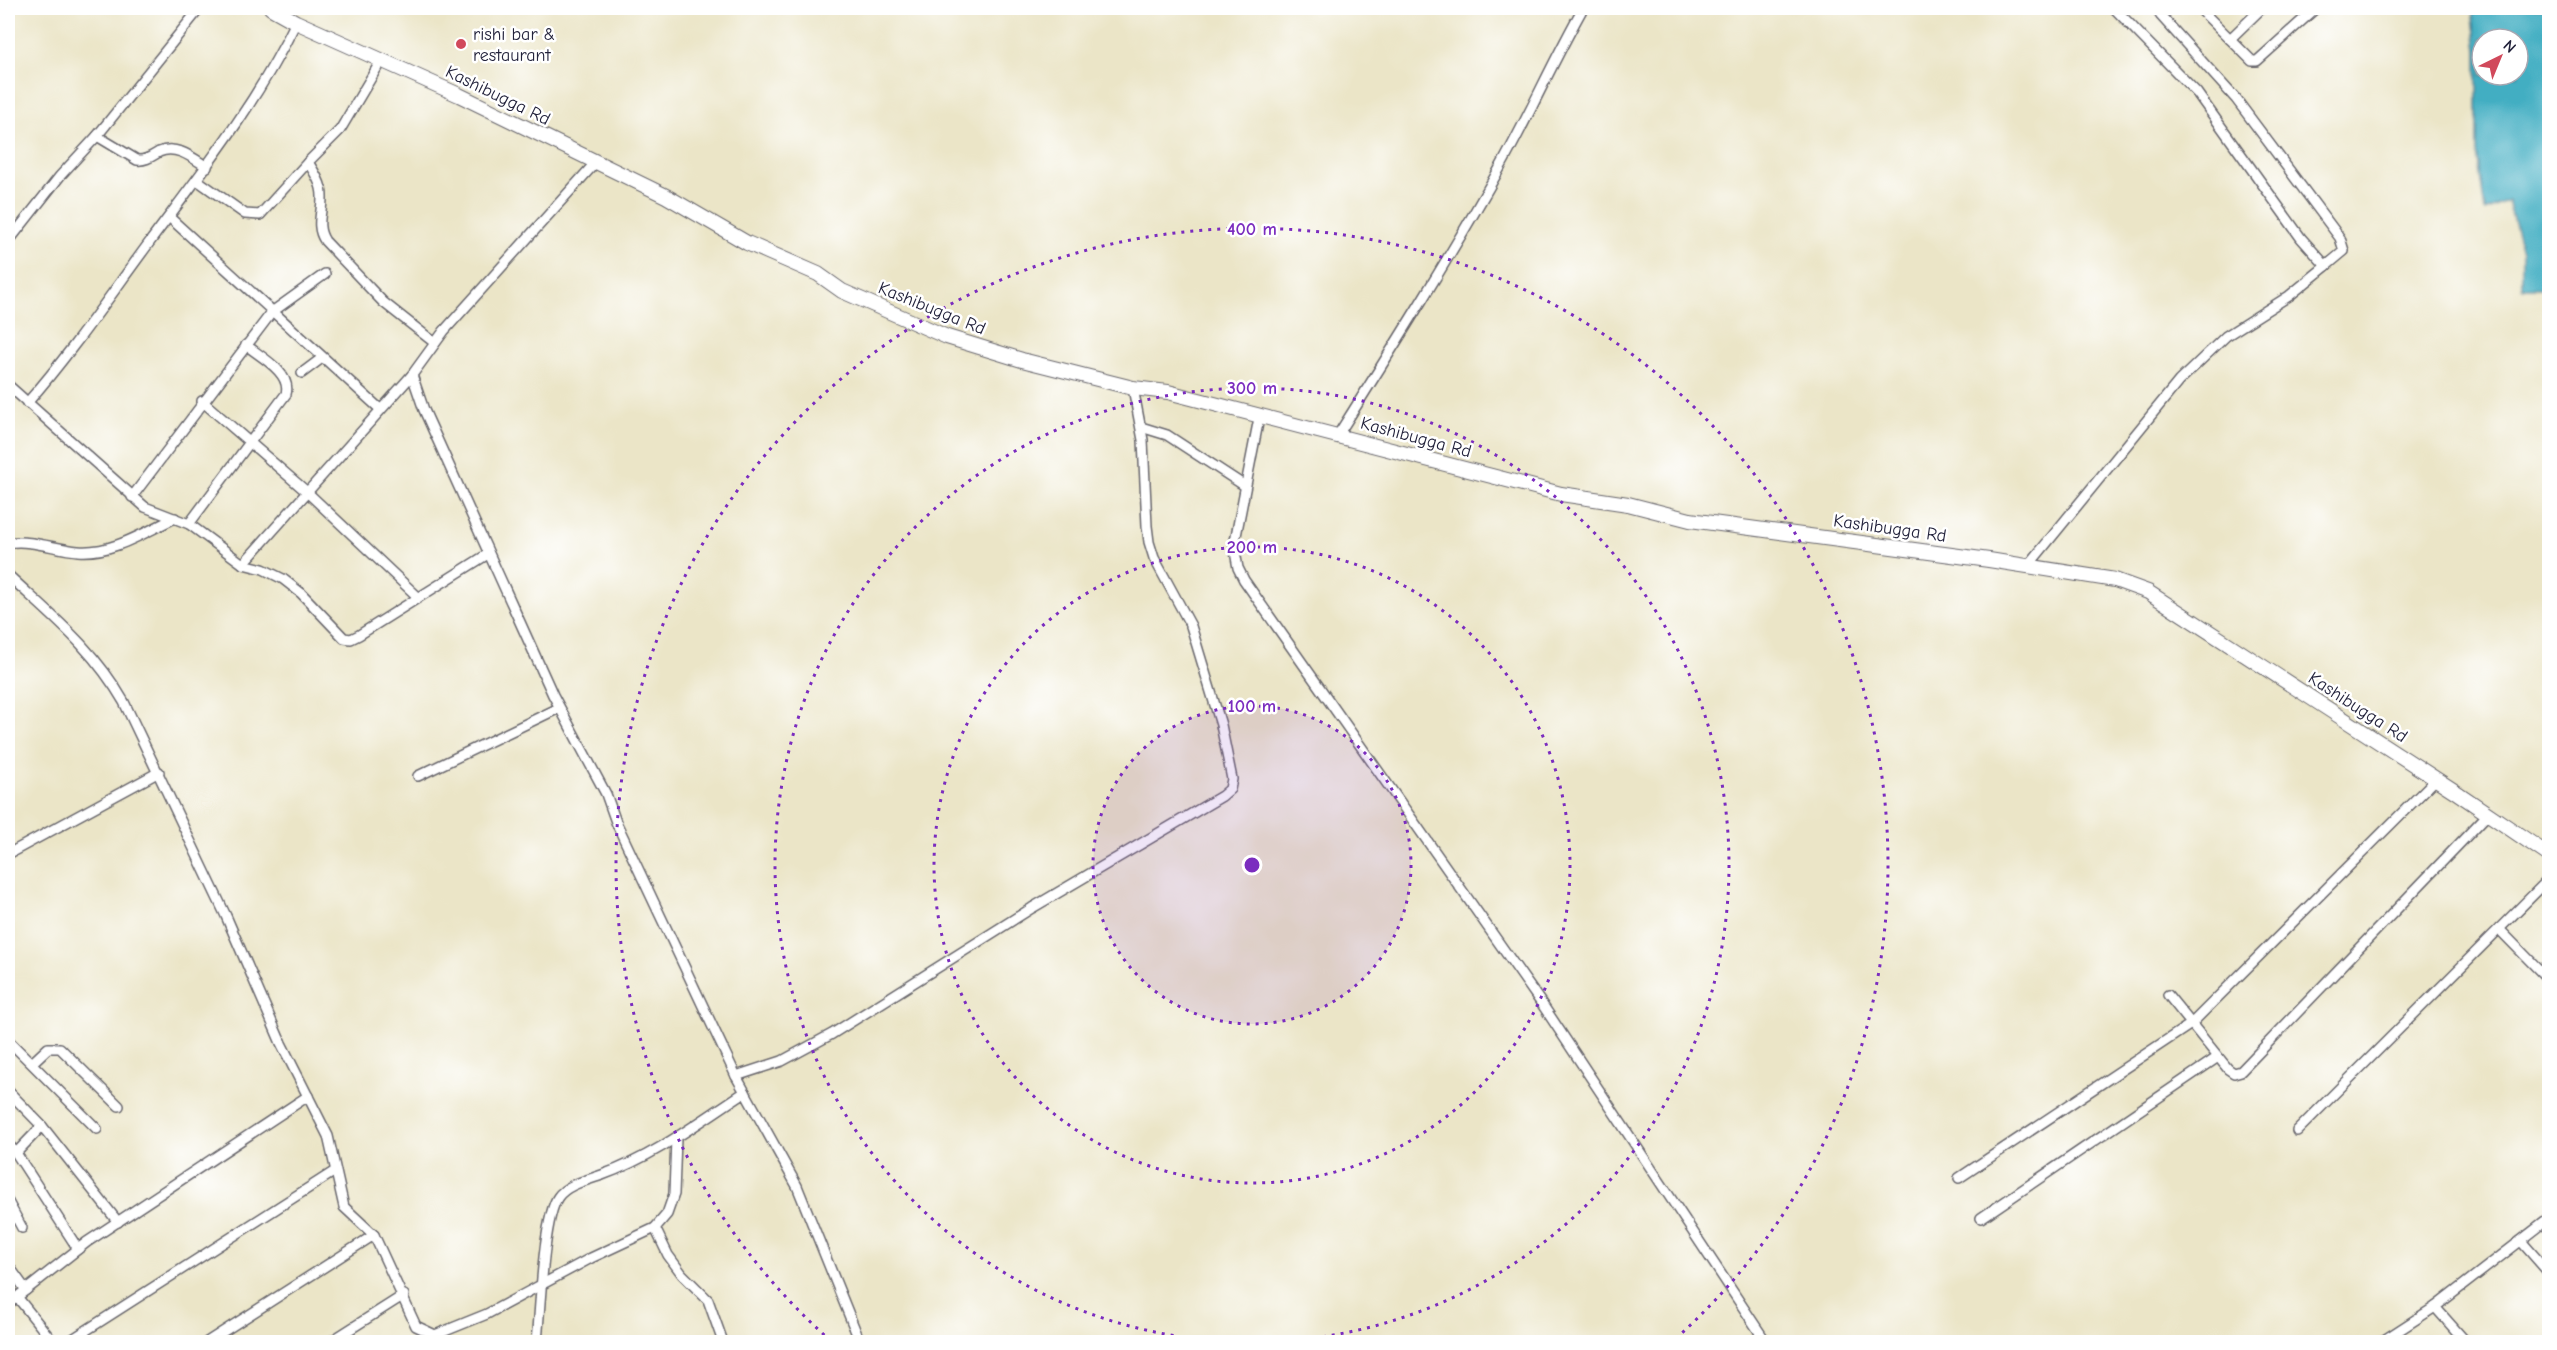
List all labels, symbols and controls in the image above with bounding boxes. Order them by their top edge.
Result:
place label: rishi bar & restaurant [473,24,555,66]
north arrow [2470,27,2530,87]
marker: rishi bar & restaurant [454,37,468,51]
text: N [2500,37,2520,57]
street label: Kashibugga Rd [442,61,554,130]
text: 400 m [1227,219,1277,240]
street label: Kashibugga Rd [875,277,989,340]
text: 300 m [1227,378,1277,399]
street label: Kashibugga Rd [1358,413,1474,462]
street label: Kashibugga Rd [1832,510,1948,547]
text: 200 m [1227,537,1277,558]
street label: Kashibugga Rd [2304,668,2411,747]
text: 100 m [1228,696,1276,717]
centre of rings [1242,855,1262,875]

